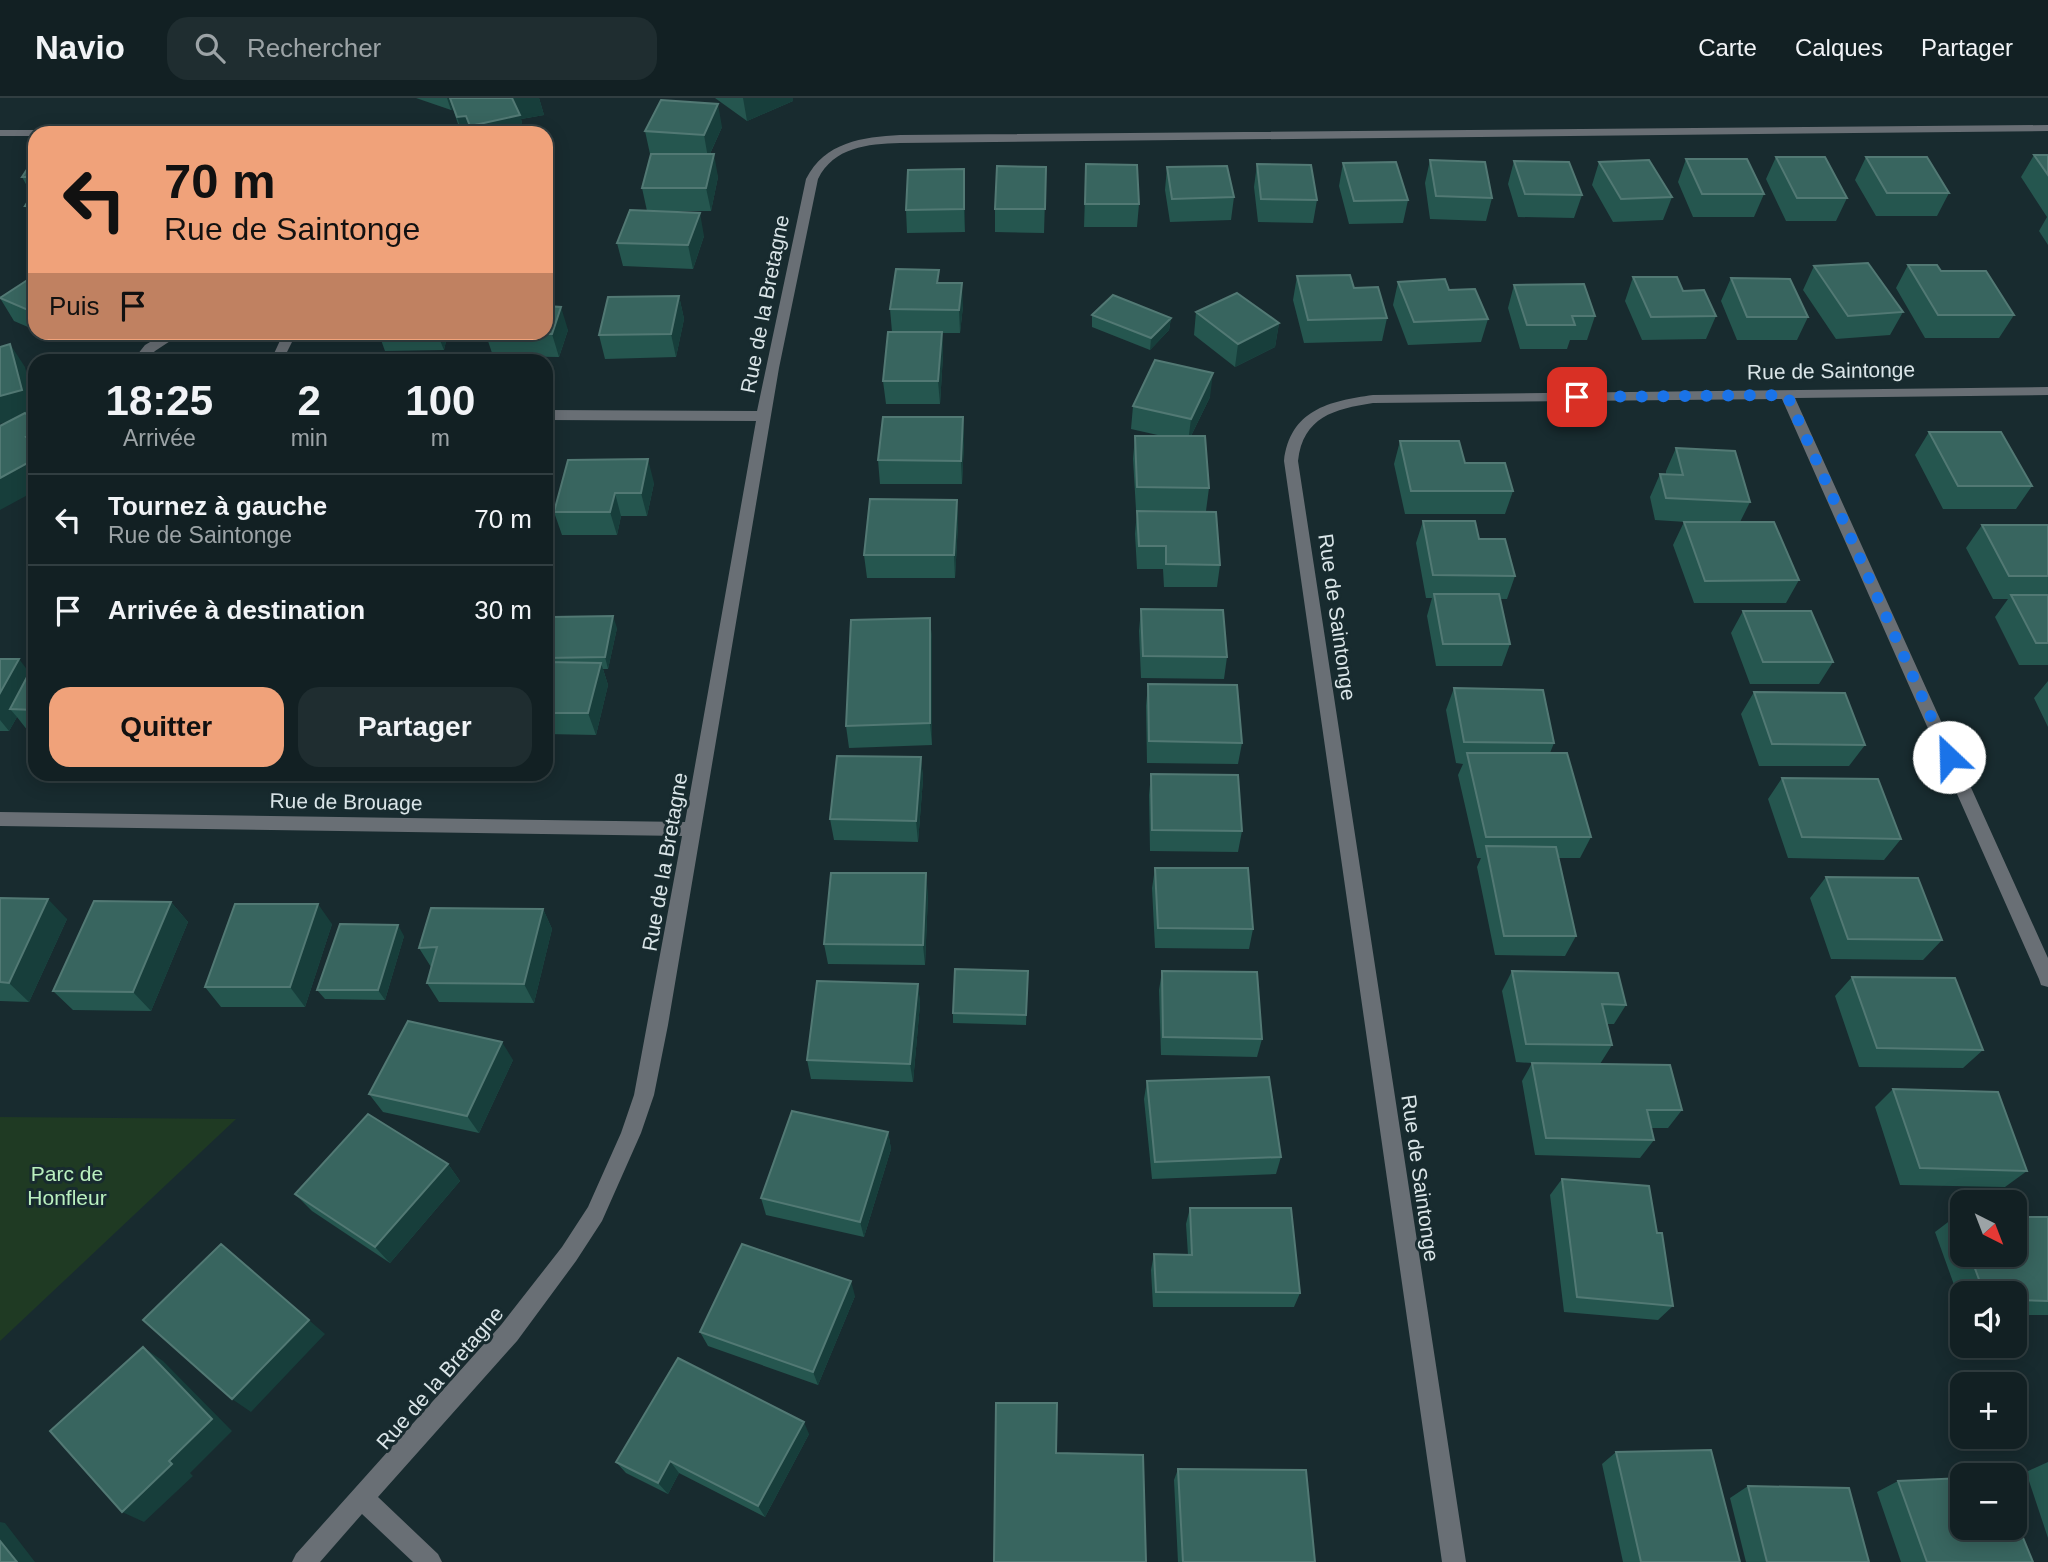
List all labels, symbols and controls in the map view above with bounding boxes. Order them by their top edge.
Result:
search box [167,17,657,80]
text: Navio [35,29,125,66]
icon: search [191,29,229,67]
text: Rechercher [247,33,381,63]
text: Carte [1698,34,1757,61]
text: Calques [1795,34,1883,61]
text: Partager [1921,34,2013,61]
icon: left [49,154,140,245]
text: 70 m [164,154,276,208]
text: Rue de Saintonge [164,211,420,247]
street label: Rue de la Bretagne [736,213,793,395]
icon: arrive [114,287,152,325]
text: Puis [49,291,100,321]
street label: Rue de Saintonge [1747,358,1915,383]
pin [1547,367,1607,427]
text: 18:25 [106,377,213,424]
text: 2 [297,377,321,424]
text: 100 [405,377,475,424]
icon: arrive [1558,378,1596,416]
text: Arrivée [123,425,196,451]
text: min [291,425,328,451]
text: m [431,425,450,451]
text: Tournez à gauche [108,491,327,521]
icon: left [49,501,87,539]
text: 70 m [474,504,532,534]
text: Rue de Saintonge [108,522,292,548]
street label: Rue de Saintonge [1314,532,1361,702]
icon: arrive [49,592,87,630]
text: Arrivée à destination [108,595,365,625]
text: 30 m [474,595,532,625]
button: Quitter [49,687,284,767]
button: Partager [298,687,532,767]
position arrow [1912,720,1986,794]
street label: Rue de la Bretagne [637,771,692,953]
street label: Rue de Brouage [269,789,423,814]
street label: Rue de Saintonge [1397,1093,1444,1263]
park label: Parc de Honfleur [27,1162,107,1209]
north arrow [1950,1190,2026,1267]
map controls [1950,1190,2027,1540]
button: sound [1950,1281,2027,1358]
street label: Rue de la Bretagne [372,1302,508,1454]
button: + [1950,1372,2027,1449]
button: − [1950,1463,2027,1540]

